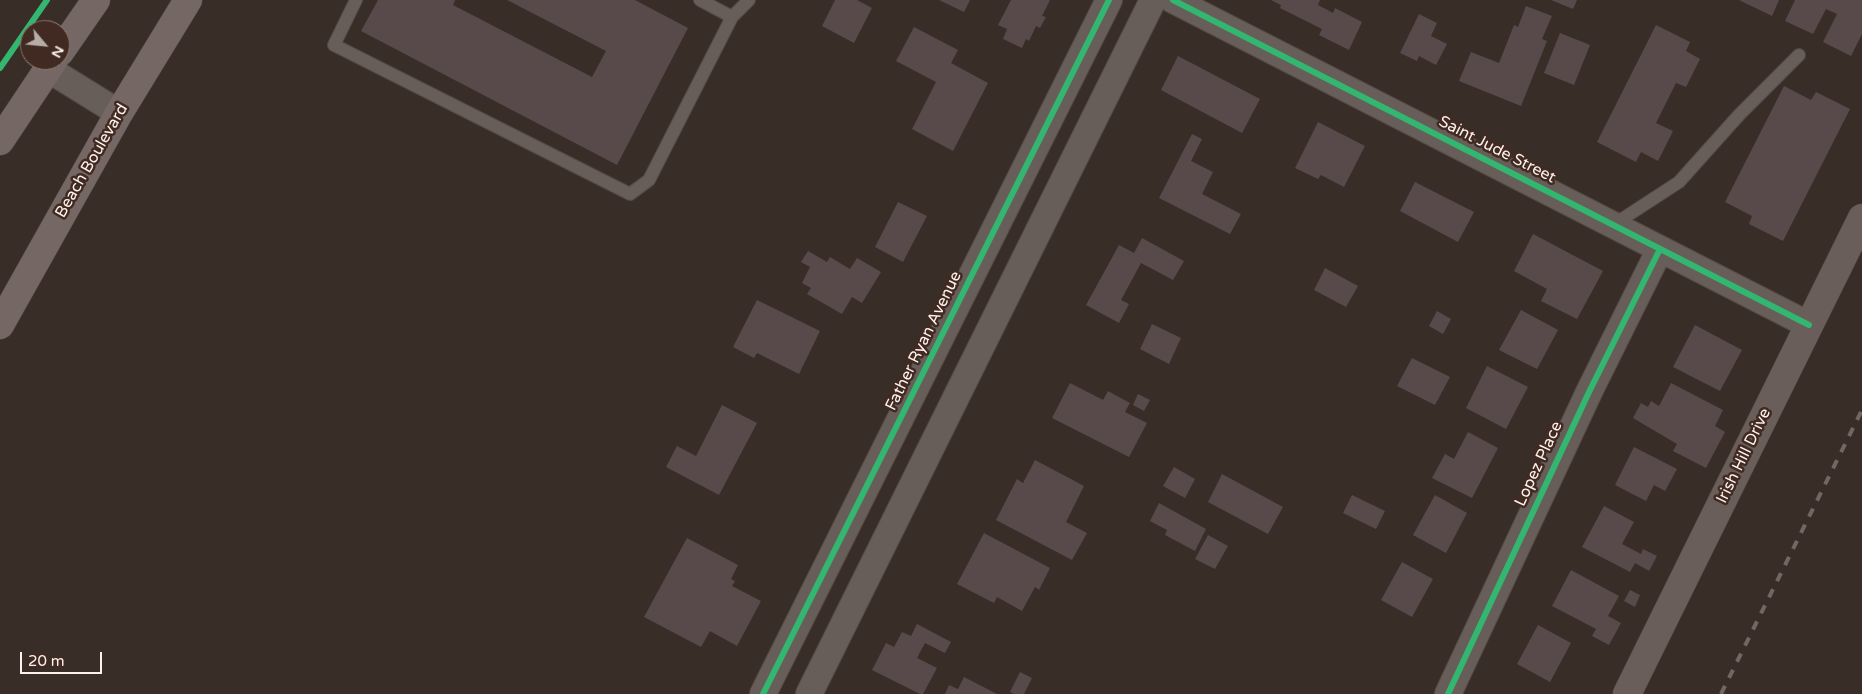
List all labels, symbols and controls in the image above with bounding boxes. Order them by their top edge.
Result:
north arrow [20,20,70,70]
text: N [48,43,68,61]
street label: Beach Boulevard [52,101,132,221]
street label: Saint Jude Street [1435,112,1559,188]
street label: Father Ryan Avenue [882,268,966,414]
street label: Irish Hill Drive [1713,405,1775,507]
street label: Lopez Place [1511,419,1567,509]
scale bar [22,642,105,674]
text: 20 m [28,652,65,670]

